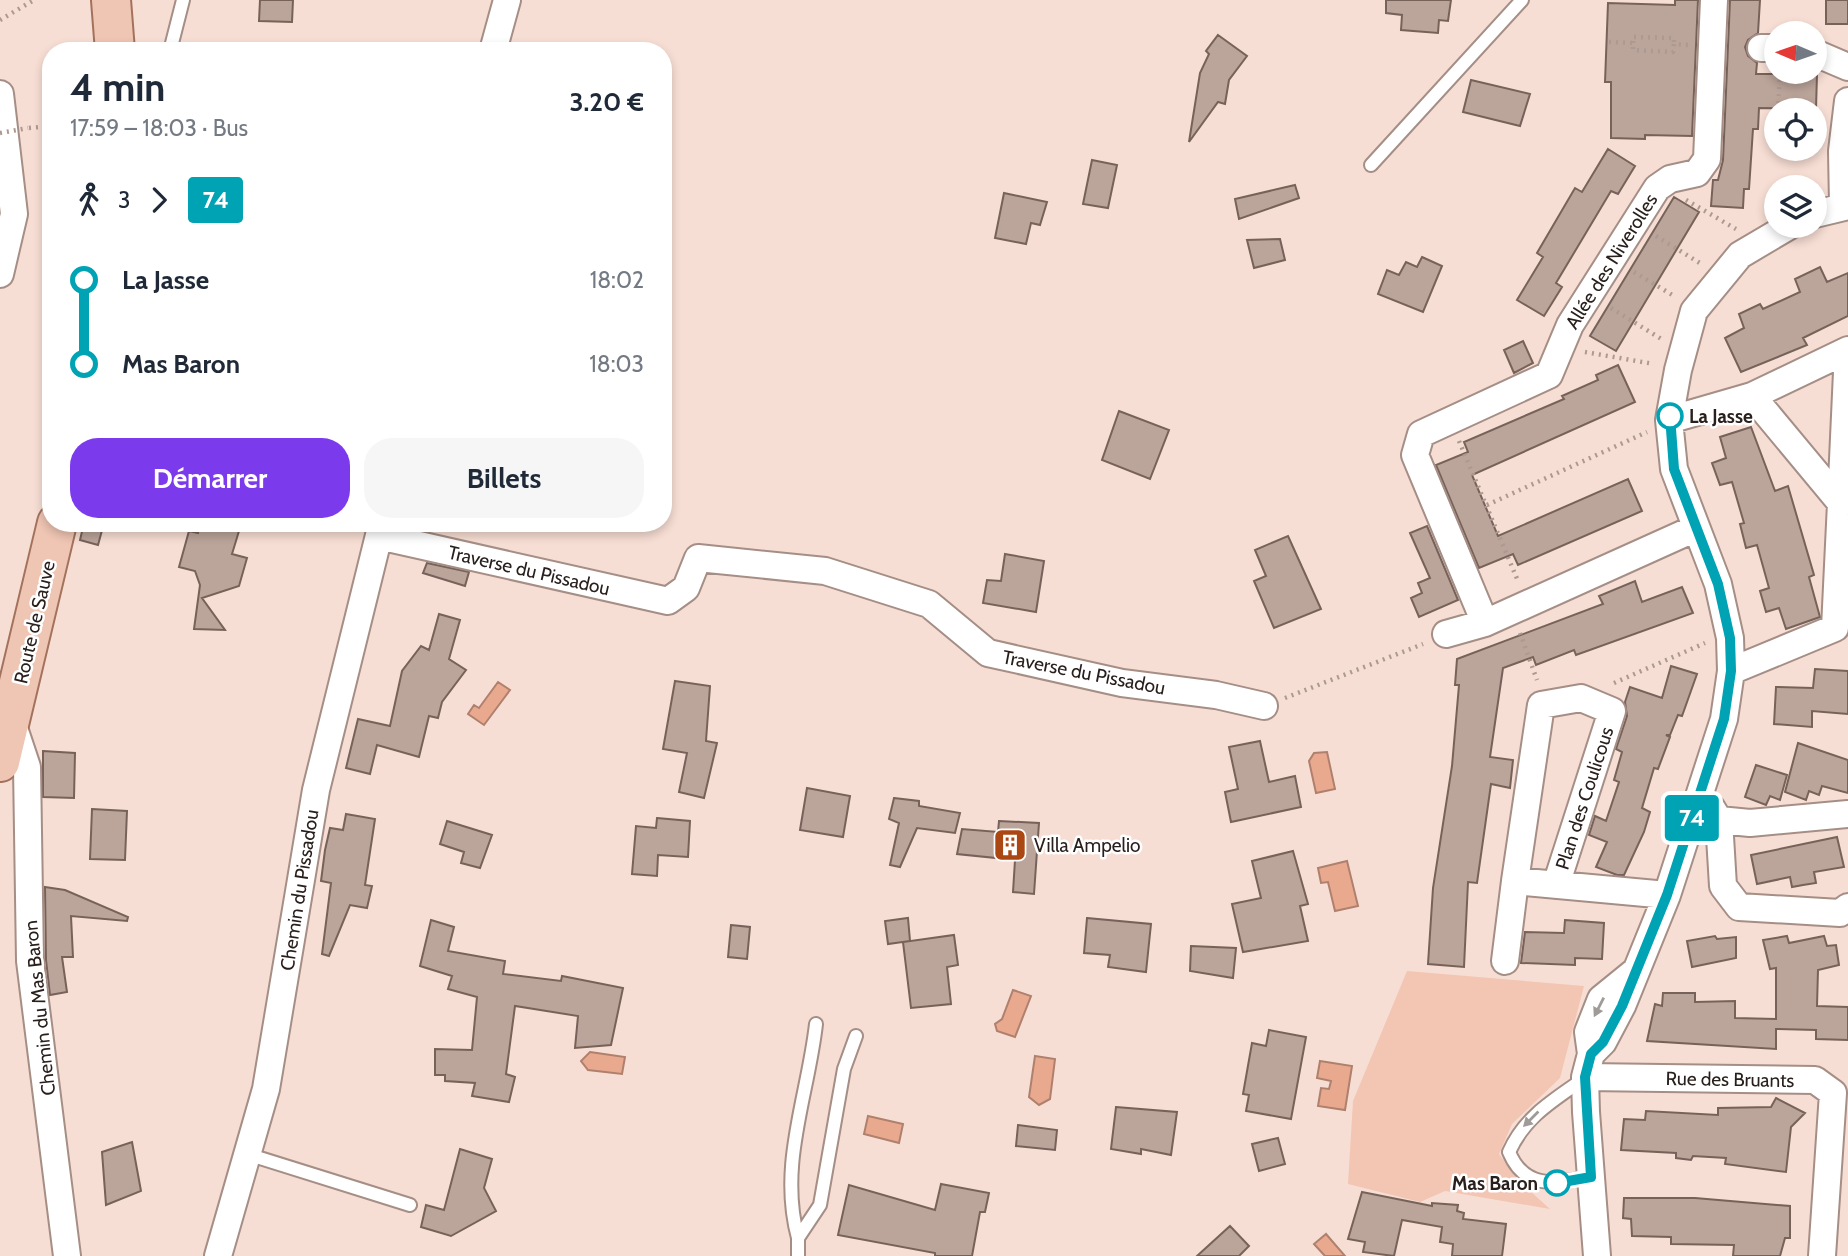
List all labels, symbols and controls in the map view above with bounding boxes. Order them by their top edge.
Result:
north arrow [1764,21,1827,84]
map controls [1764,21,1827,238]
text: 4 min [70,64,165,111]
text: 3.20 € [570,86,644,118]
button: locate [1764,98,1827,161]
text: 17:59 – 18:03 · Bus [70,114,248,142]
button: layers [1764,175,1827,238]
icon: walk [70,181,108,219]
icon: forward [140,181,178,219]
text: 74 [202,185,229,214]
text: 3 [118,186,130,214]
street label: Allée des Niverolles [1560,189,1662,333]
text: La Jasse [122,264,209,296]
text: 18:02 [590,266,644,294]
text: Mas Baron [122,348,240,380]
text: 18:03 [589,350,644,378]
marker: La Jasse [1657,403,1683,429]
place label: La Jasse [1689,405,1753,428]
button: Démarrer [70,438,350,518]
button: Billets [364,438,644,518]
street label: Traverse du Pissadou [446,541,612,600]
street label: Route de Sauve [9,558,60,686]
street label: Traverse du Pissadou [1001,645,1167,700]
street label: Plan des Coulicous [1551,724,1618,872]
line badge: 74 [1660,795,1724,841]
text: 74 [1679,803,1705,832]
street label: Chemin du Pissadou [275,808,324,972]
building icon: Villa Ampelio [991,826,1029,864]
place label: Villa Ampelio [1034,834,1140,857]
street label: Chemin du Mas Baron [19,919,60,1097]
one-way arrow [1593,997,1604,1017]
street label: Rue des Bruants [1665,1067,1795,1092]
one-way arrow [1523,1110,1540,1127]
marker: Mas Baron [1544,1170,1570,1196]
place label: Mas Baron [1452,1172,1538,1195]

